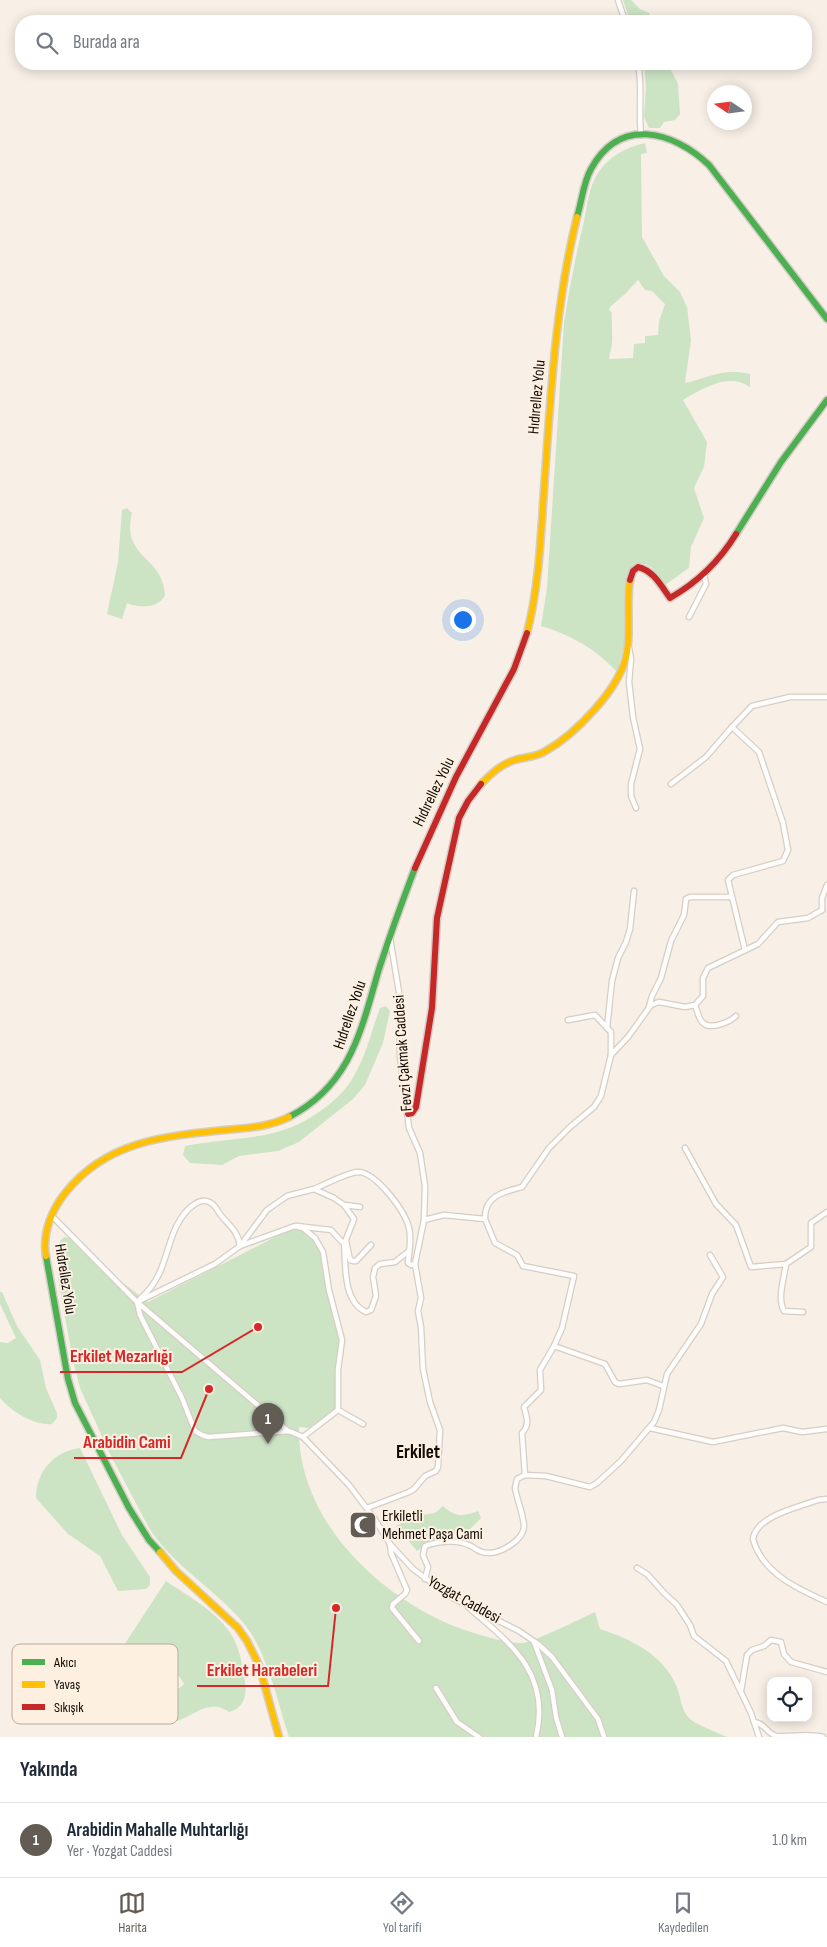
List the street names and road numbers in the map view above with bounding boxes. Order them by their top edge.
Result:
street label: Hıdırellez Yolu [524,359,550,435]
street label: Hıdırellez Yolu [409,754,459,830]
street label: Hıdrellez Yolu [329,978,371,1052]
street label: Fevzi Çakmak Caddesi [389,994,417,1112]
street label: Hıdrellez Yolu [50,1242,80,1316]
street label: Yozgat Caddesi [424,1572,504,1628]

